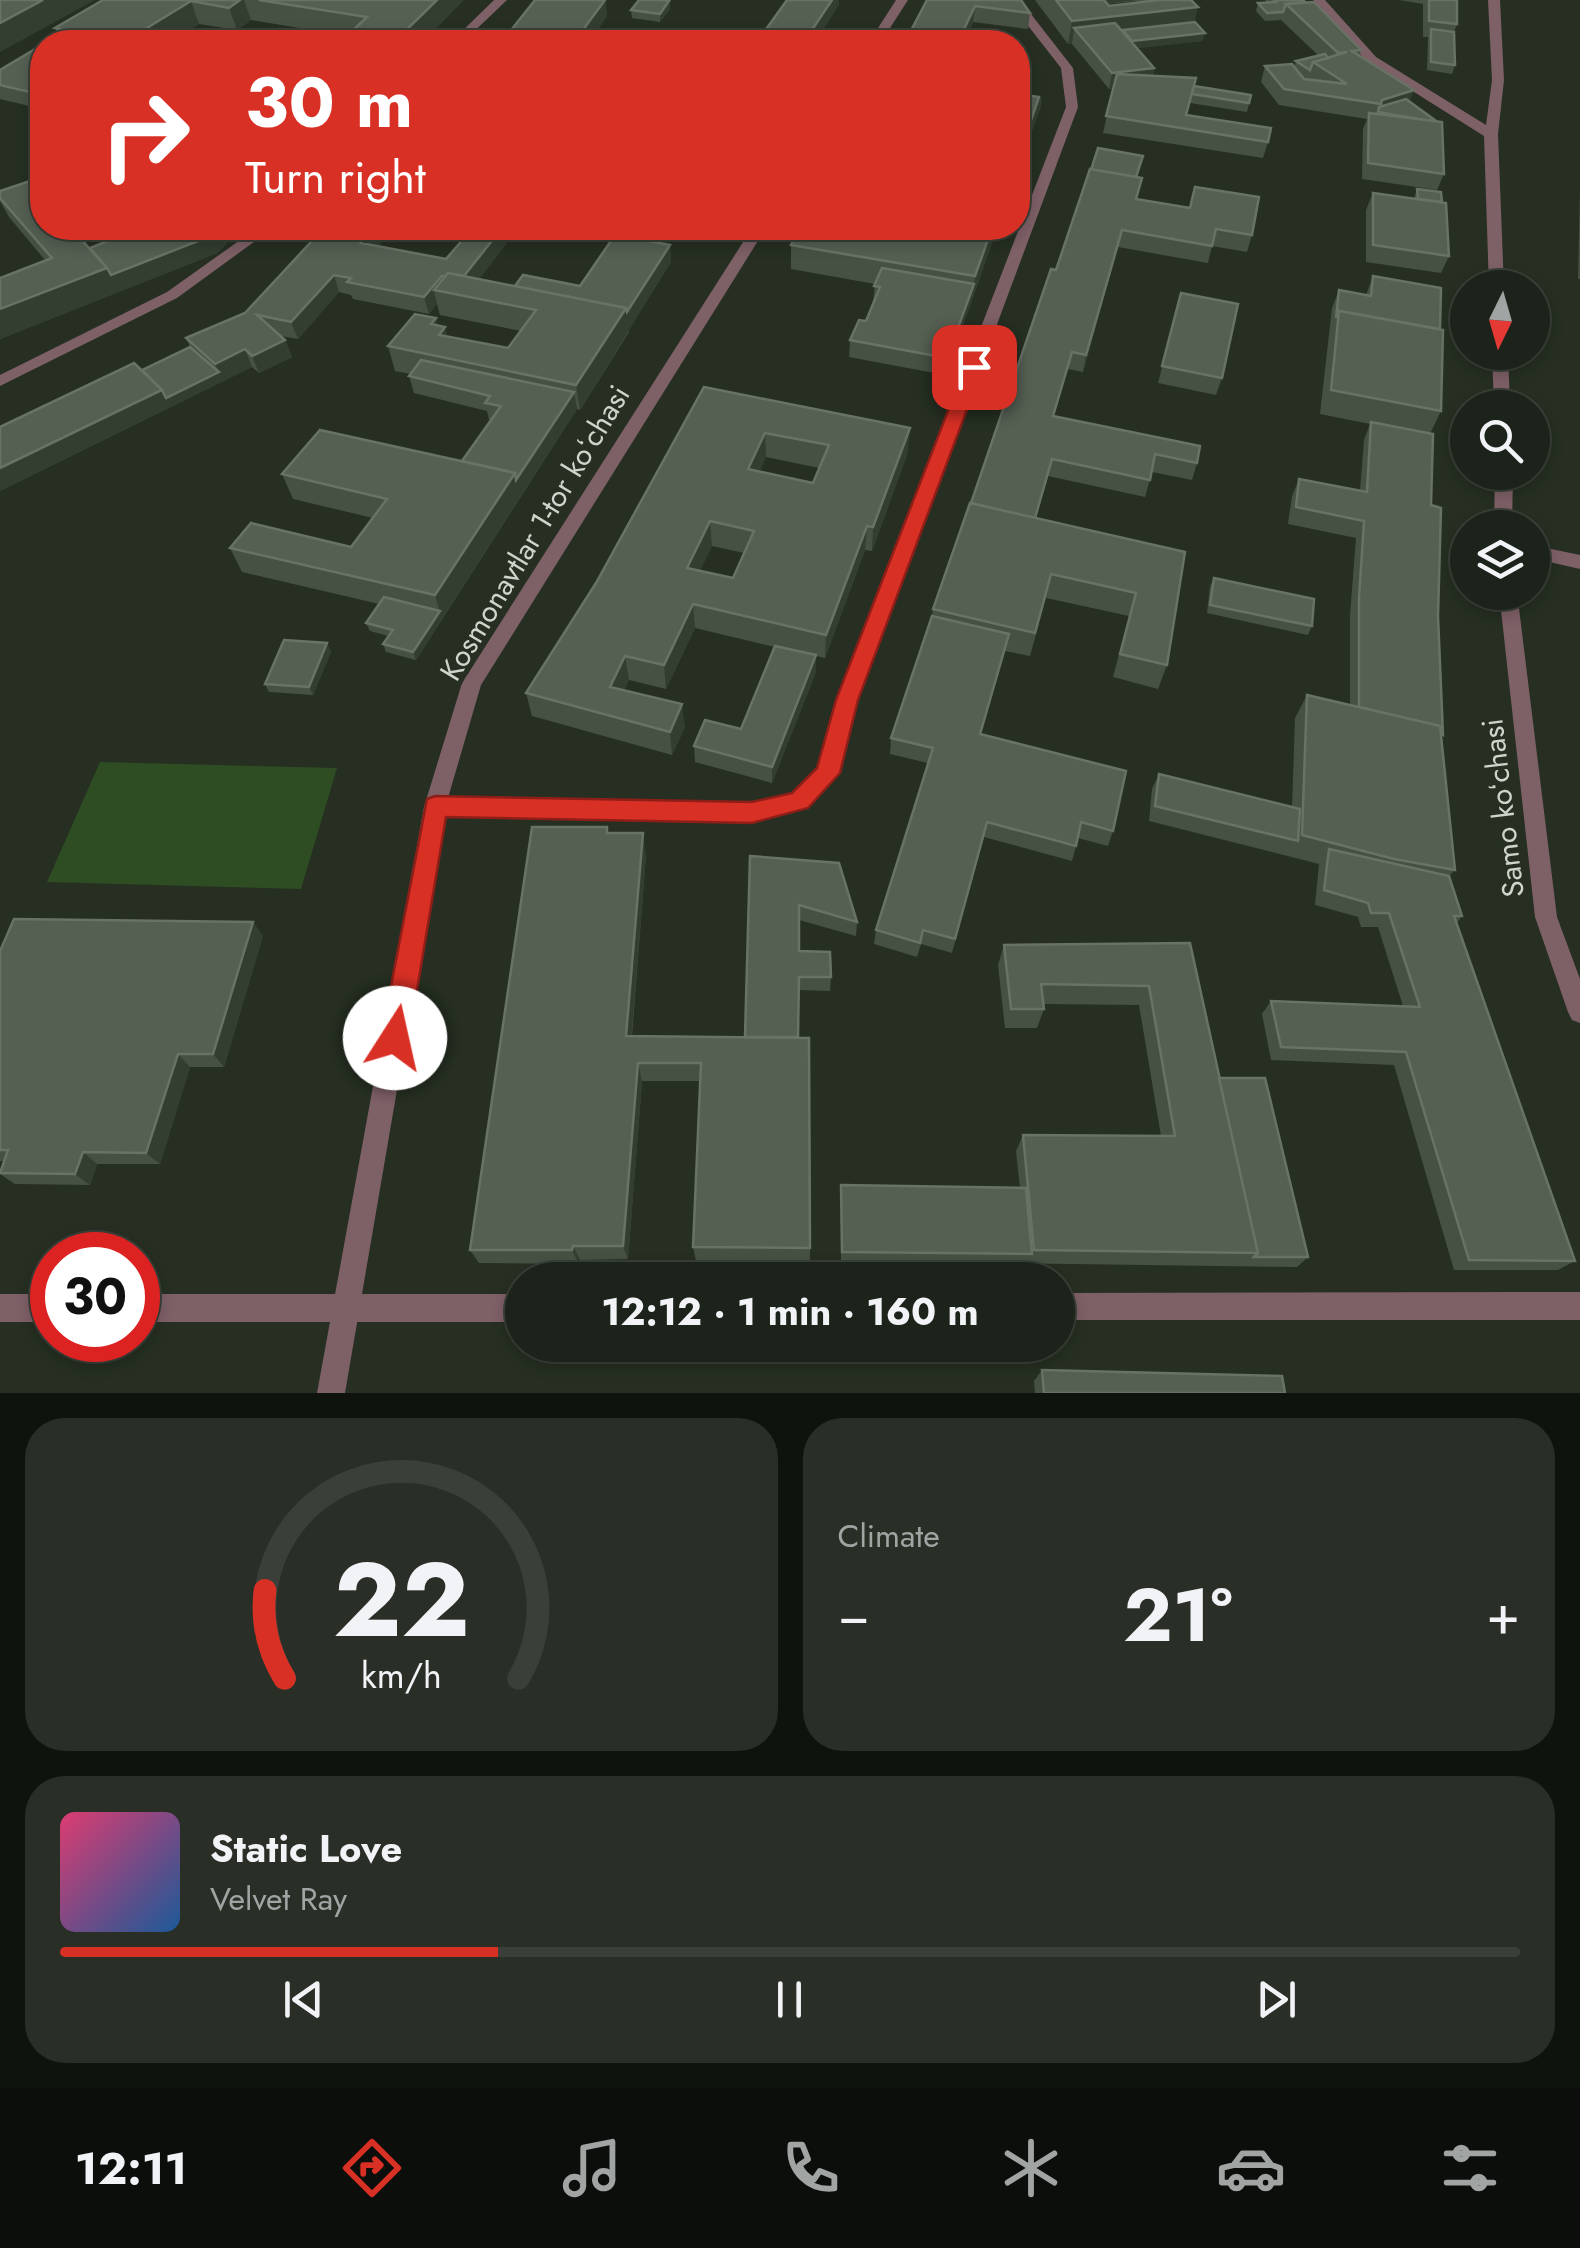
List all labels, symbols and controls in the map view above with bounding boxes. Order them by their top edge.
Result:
text: 30 m [245,52,413,153]
icon: right [80,70,210,200]
text: Turn right [245,145,426,210]
north arrow [1450,270,1550,370]
map controls [1450,270,1550,610]
pin [932,325,1017,410]
icon: arrive [947,340,1002,395]
street label: Kosmonavtlar 1-tor koʻchasi [429,377,640,689]
button: search [1450,390,1550,490]
button: layers [1450,510,1550,610]
street label: Samo koʻchasi [1470,716,1535,900]
position arrow [343,986,447,1090]
speed limit sign: 30 [30,1232,160,1362]
text: 12:12 · 1 min · 160 m [601,1284,979,1339]
text: Climate [838,1513,940,1559]
text: 22 [333,1525,469,1675]
text: 21° [1123,1561,1233,1669]
text: − [838,1575,870,1655]
text: + [1486,1575,1520,1655]
text: km/h [361,1650,442,1701]
text: Static Love [210,1821,402,1876]
text: Velvet Ray [210,1876,347,1922]
icon: previous [276,1972,331,2027]
icon: pause [762,1972,817,2027]
icon: next [1249,1972,1304,2027]
icon: directions [337,2133,407,2203]
icon: music [557,2133,627,2203]
icon: phone [776,2133,846,2203]
icon: climate [996,2133,1066,2203]
icon: car [1216,2133,1286,2203]
icon: filters [1435,2133,1505,2203]
text: 12:11 [75,2136,188,2201]

